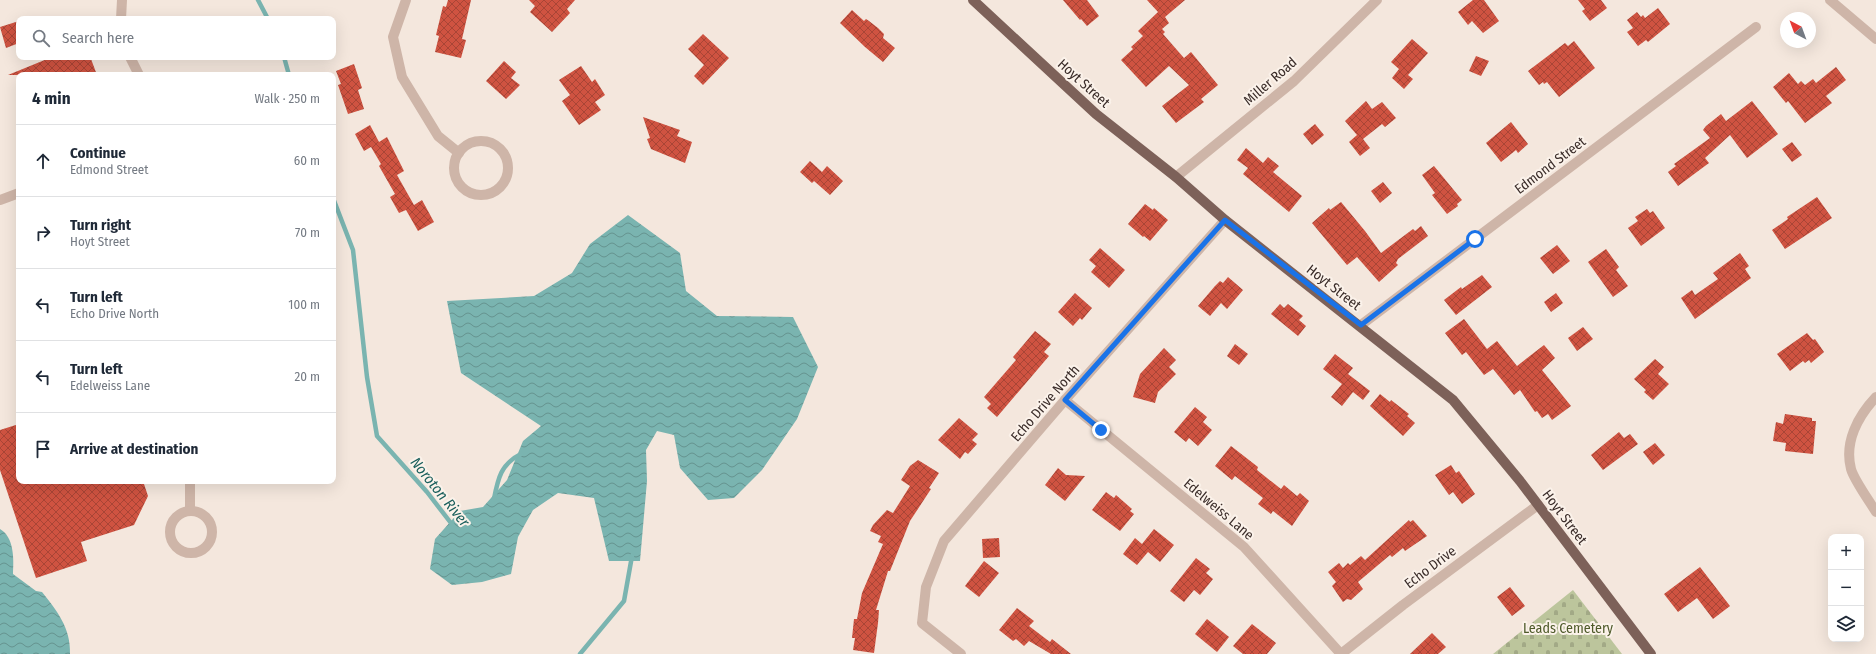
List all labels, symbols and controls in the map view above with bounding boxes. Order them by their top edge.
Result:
north arrow [1780,12,1816,48]
search box [16,16,336,60]
icon: search [30,27,52,49]
text: Search here [62,29,134,47]
street label: Miller Road [1240,54,1300,109]
street label: Hoyt Street [1054,56,1114,111]
text: 4 min [32,88,71,109]
text: Walk · 250 m [255,91,320,106]
street label: Edmond Street [1511,133,1589,198]
text: Continue [70,144,126,162]
icon: ahead [32,150,54,172]
text: 60 m [294,153,320,168]
text: Edmond Street [70,162,148,177]
text: Turn right [70,216,131,234]
icon: right [32,222,54,244]
text: 70 m [295,225,320,240]
route start [1466,230,1484,248]
text: Hoyt Street [70,234,130,249]
street label: Hoyt Street [1303,261,1365,314]
text: Turn left [70,288,123,306]
icon: left [32,294,54,316]
text: 100 m [288,297,320,312]
text: Echo Drive North [70,306,159,321]
text: Turn left [70,360,123,378]
street label: Echo Drive North [1007,362,1083,445]
icon: left [32,366,54,388]
text: 20 m [294,369,320,384]
text: Edelweiss Lane [70,378,150,393]
route end [1092,421,1110,439]
icon: arrive [32,438,54,460]
text: Arrive at destination [70,440,198,458]
water label: Noroton River [407,454,474,531]
street label: Edelweiss Lane [1180,475,1257,544]
street label: Hoyt Street [1538,486,1591,548]
map controls [1828,534,1864,642]
button: + [1828,534,1864,570]
street label: Echo Drive [1401,543,1459,592]
button: − [1828,570,1864,606]
button: layers [1828,606,1864,642]
park label: Leads Cemetery [1523,620,1614,637]

